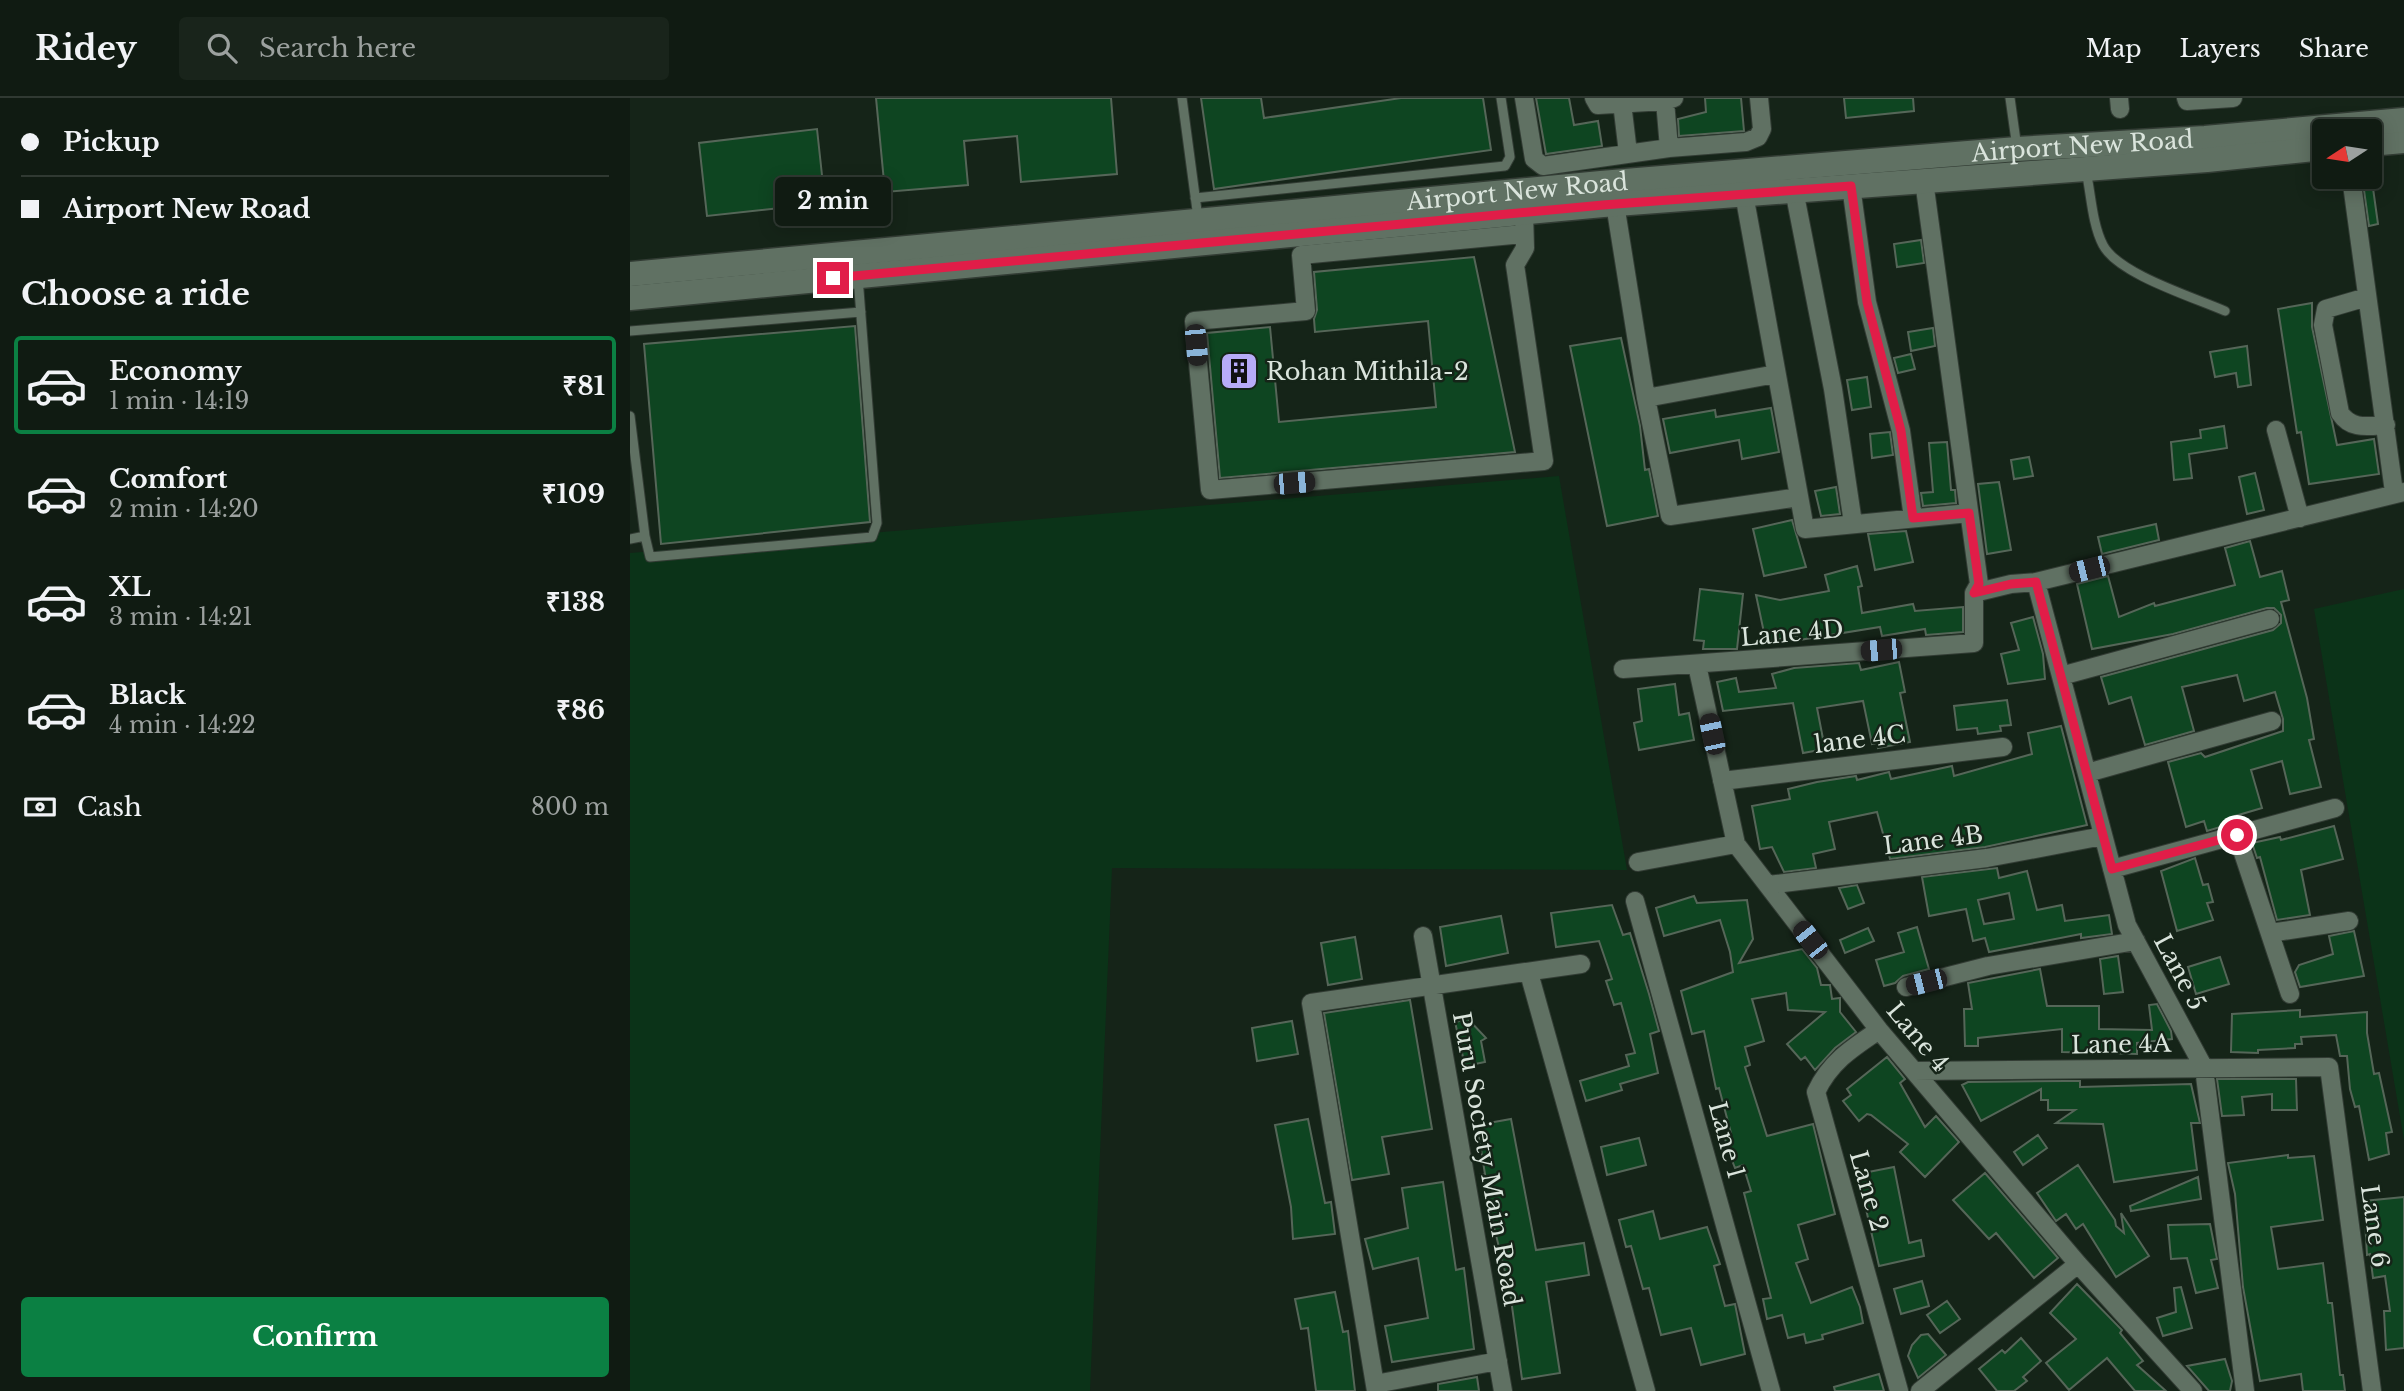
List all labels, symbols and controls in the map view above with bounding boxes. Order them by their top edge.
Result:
search box [179,17,669,80]
text: Ridey [35,28,137,69]
icon: search [203,29,241,67]
text: Search here [259,32,416,64]
text: Map [2086,34,2142,63]
text: Layers [2180,34,2261,63]
text: Share [2299,34,2369,63]
north arrow [2312,119,2382,189]
map controls [2312,119,2382,189]
street label: Airport New Road [1969,124,2194,167]
text: Pickup [63,126,160,158]
street label: Airport New Road [1404,166,1629,216]
callout: 2 min [775,176,891,226]
text: 2 min [797,187,869,215]
text: Airport New Road [63,193,311,225]
route end [817,262,849,294]
text: Choose a ride [21,274,250,314]
car [1184,323,1209,367]
building icon: Rohan Mithila-2 [1218,350,1260,392]
icon: car [25,354,88,417]
text: Economy [109,355,242,387]
place label: Rohan Mithila-2 [1266,357,1469,386]
text: ₹81 [562,370,605,402]
text: 1 min · 14:19 [109,387,249,415]
icon: car [25,462,88,525]
text: Comfort [109,463,227,495]
car [1273,471,1316,495]
text: ₹109 [542,478,605,510]
text: 2 min · 14:20 [109,495,259,523]
car [2067,554,2112,584]
icon: car [25,570,88,633]
text: XL [109,571,151,603]
text: ₹138 [546,586,605,618]
text: 3 min · 14:21 [109,603,253,631]
street label: Lane 4D [1739,614,1845,652]
car [1860,638,1903,662]
icon: car [25,678,88,741]
text: Black [109,679,186,711]
text: ₹86 [556,694,605,726]
text: 4 min · 14:22 [109,711,256,739]
car [1698,711,1727,757]
street label: lane 4C [1813,719,1907,759]
icon: cash [21,788,59,826]
text: Cash [77,791,142,823]
text: 800 m [531,793,609,821]
street label: Lane 4B [1881,819,1985,861]
route start [2221,819,2253,851]
car [1789,917,1832,963]
street label: Lane 5 [2148,929,2212,1015]
car [1904,967,1949,997]
street label: Lane 4 [1881,996,1955,1078]
street label: Puru Society Main Road [1447,1010,1527,1308]
street label: Lane 4A [2071,1029,2172,1059]
street label: Lane 1 [1703,1098,1751,1182]
street label: Lane 2 [1844,1147,1894,1235]
street label: Lane 6 [2355,1183,2395,1269]
button: Confirm [21,1297,609,1377]

